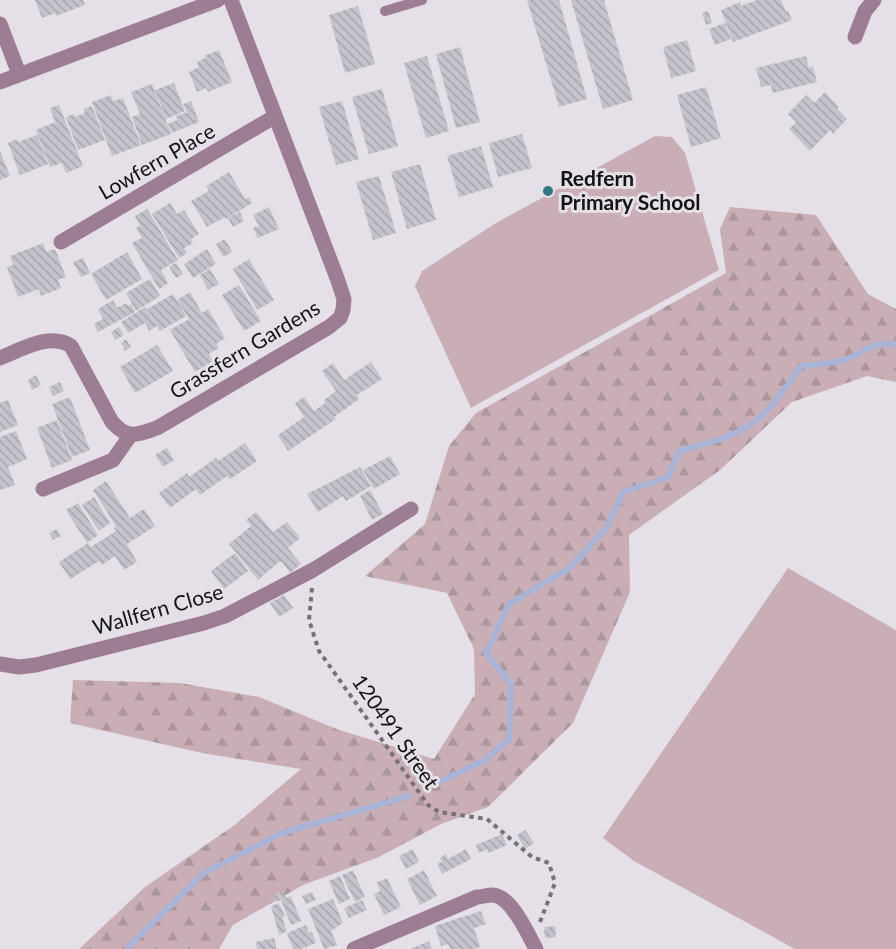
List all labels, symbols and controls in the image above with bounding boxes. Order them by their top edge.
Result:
street label: Lowfern Place [94,117,219,204]
place label: Redfern Primary School [560,165,701,214]
marker: Redfern Primary School [541,184,555,198]
street label: Grassfern Gardens [165,294,324,403]
street label: Wallfern Close [89,578,226,639]
street label: 120491 Street [348,669,445,793]

